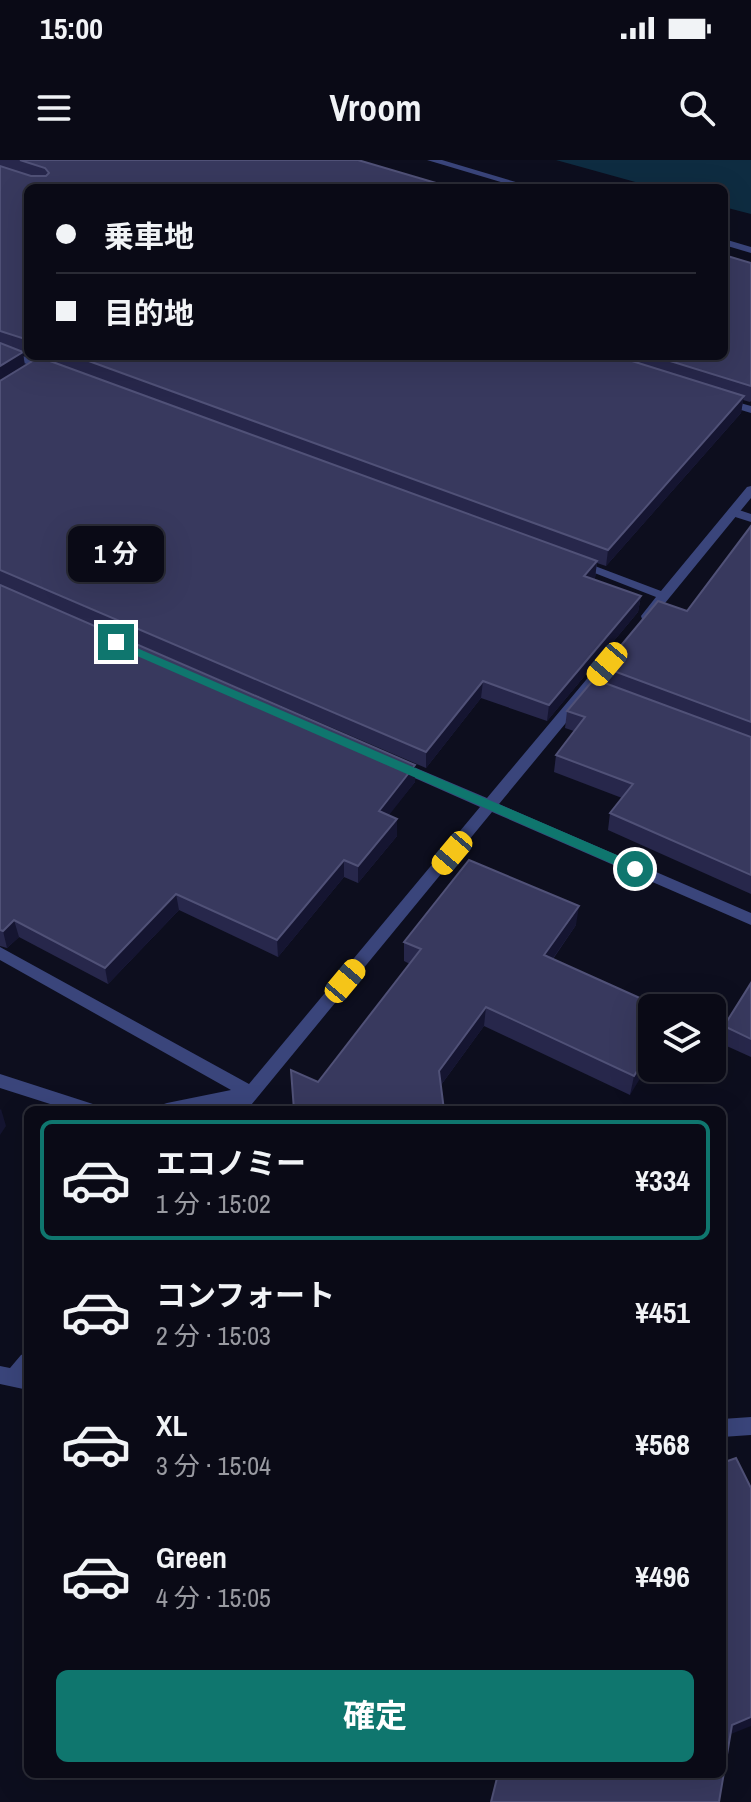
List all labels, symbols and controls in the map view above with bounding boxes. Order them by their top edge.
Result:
text: 15:00 [40,8,103,48]
text: Vroom [330,84,421,132]
icon: menu [32,86,76,130]
icon: search [675,86,719,130]
text: 乗車地 [104,216,194,256]
text: 目的地 [104,293,194,333]
callout: 1 分 [68,526,164,582]
text: 1 分 [94,536,138,571]
route end [98,624,134,660]
car [582,638,632,690]
car [427,827,477,879]
route start [617,851,653,887]
car [320,955,370,1007]
map controls [638,994,726,1082]
button: layers [638,994,726,1082]
text: エコノミー [156,1143,306,1183]
icon: car [60,1144,132,1216]
text: ¥334 [635,1160,690,1200]
text: 1 分 · 15:02 [156,1186,271,1221]
text: コンフォート [156,1275,335,1315]
icon: car [60,1276,132,1348]
text: ¥451 [635,1292,690,1332]
text: 2 分 · 15:03 [156,1318,271,1353]
text: XL [156,1405,187,1445]
icon: car [60,1408,132,1480]
text: ¥568 [635,1424,690,1464]
text: 3 分 · 15:04 [156,1448,271,1483]
text: Green [156,1537,227,1577]
icon: car [60,1540,132,1612]
text: ¥496 [635,1556,690,1596]
text: 4 分 · 15:05 [156,1580,271,1615]
button: 確定 [56,1670,694,1762]

